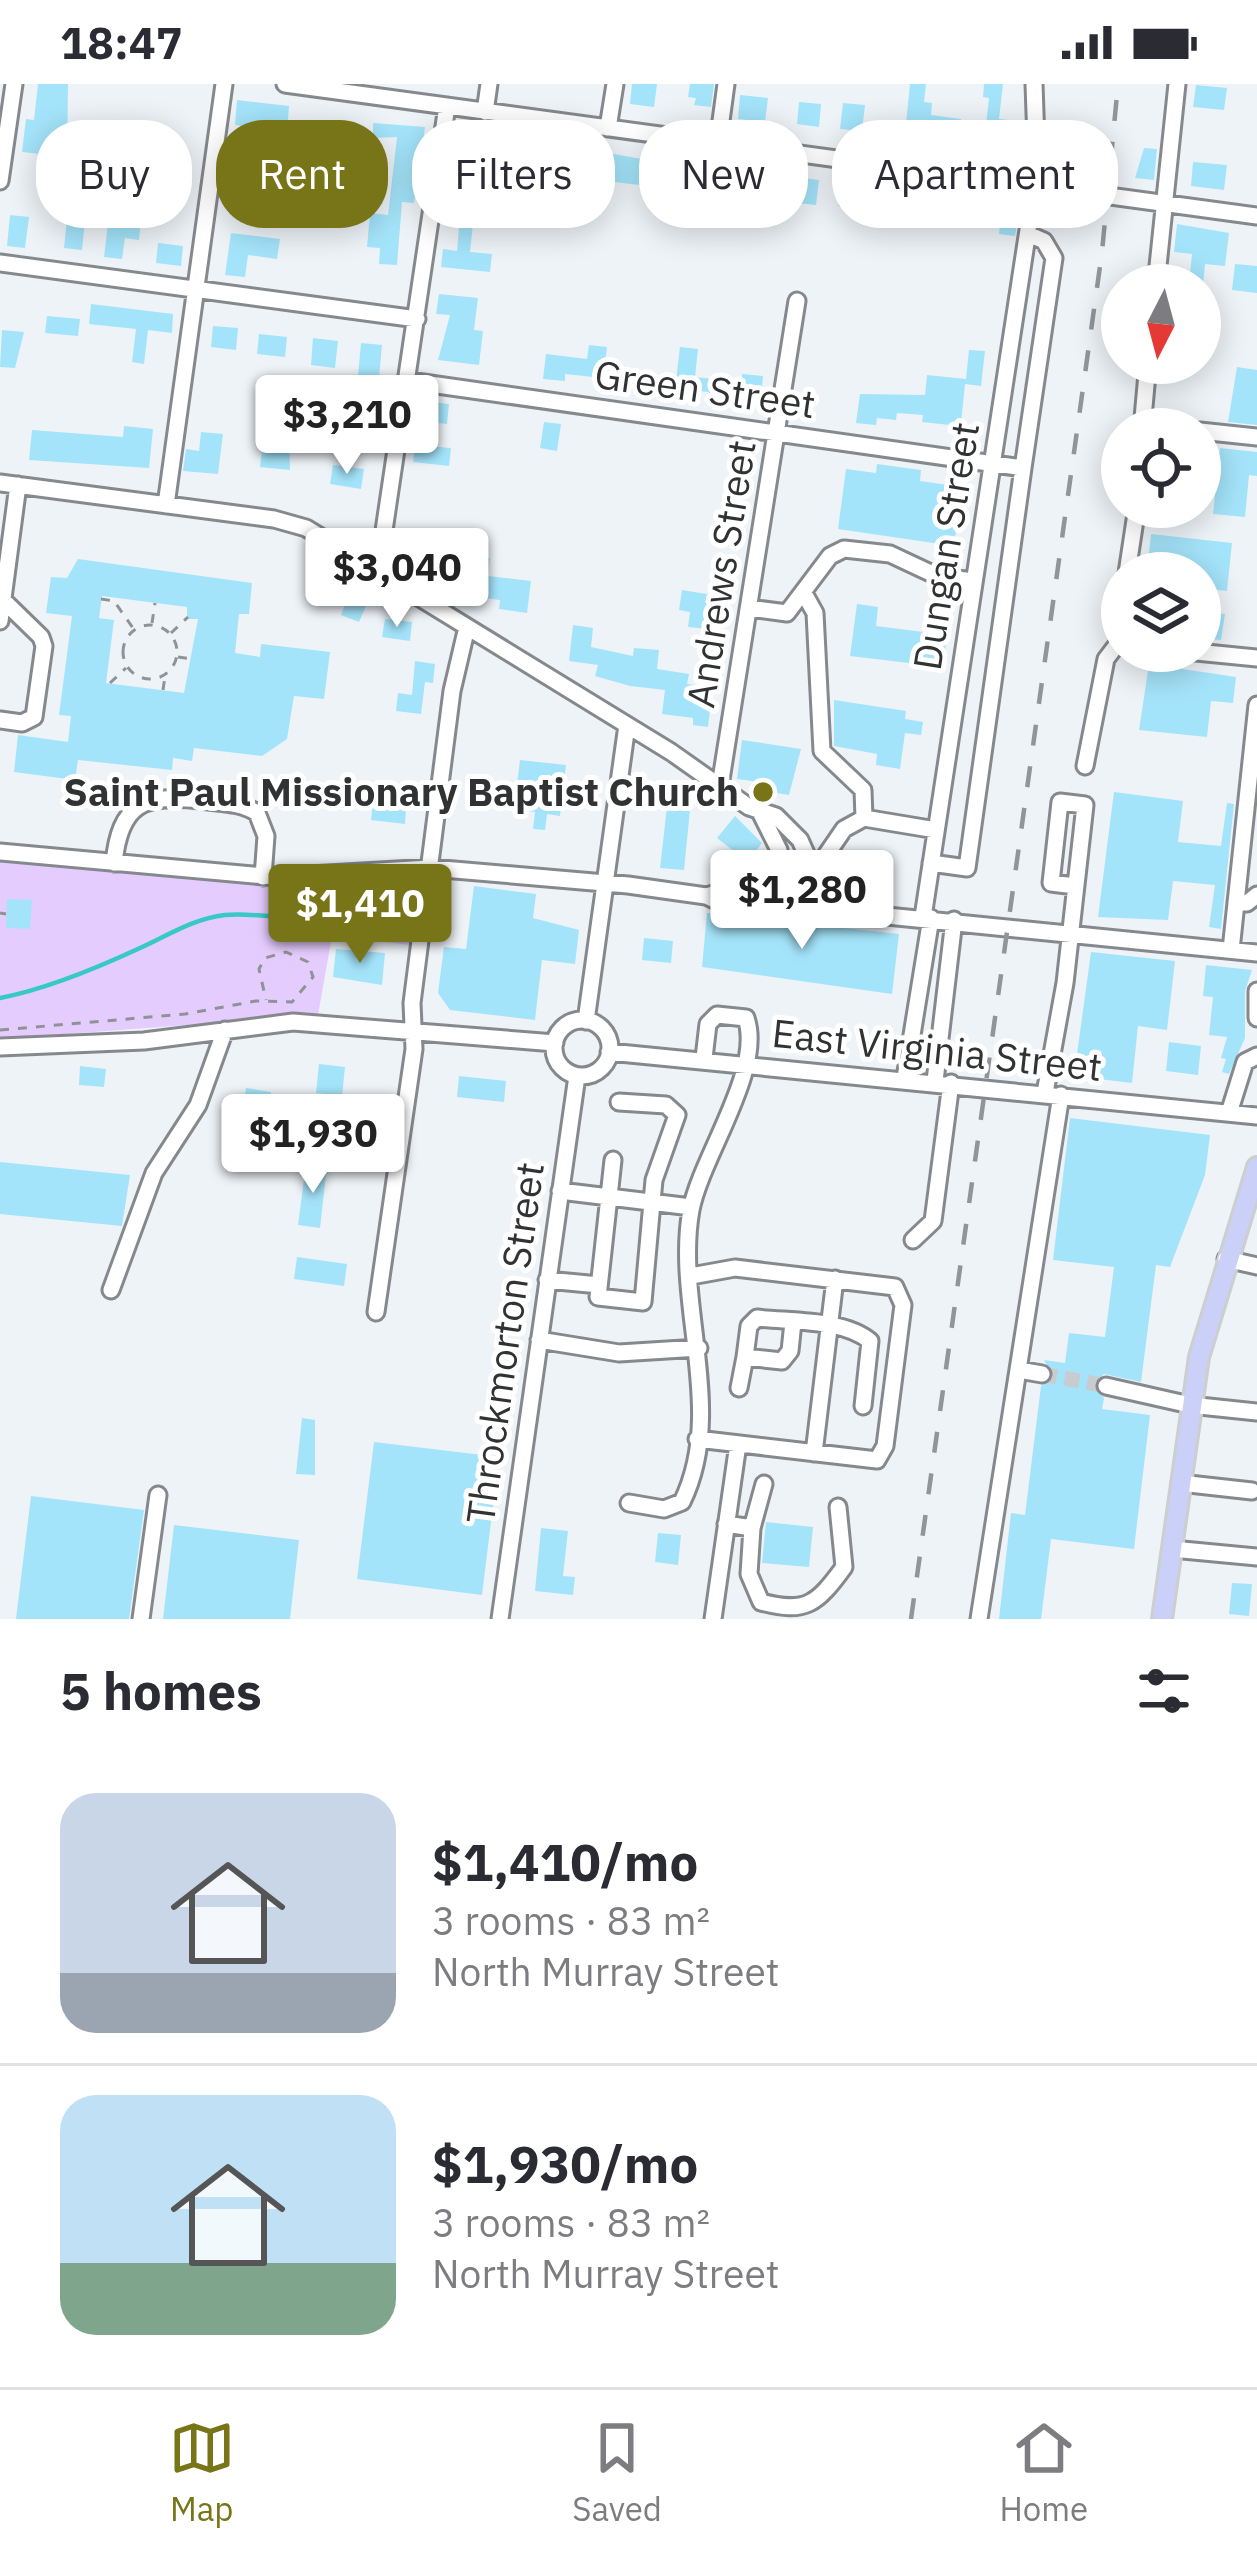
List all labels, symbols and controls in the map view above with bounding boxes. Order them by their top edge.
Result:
text: 18:47 [60,13,183,71]
chip: Buy [36,120,192,228]
chip: Rent [216,120,388,228]
chip: Filters [412,120,615,228]
chip: New [639,120,808,228]
chip: Apartment [832,120,1118,228]
north arrow [1101,264,1221,384]
map controls [1101,264,1221,672]
street label: Green Street [591,348,819,429]
pin: $3,210 [249,375,445,477]
text: $3,210 [282,388,412,439]
button: locate [1101,408,1221,528]
street label: Dungan Street [901,418,990,673]
street label: Andrews Street [674,437,767,711]
pin: $3,040 [299,528,495,630]
text: $3,040 [332,541,462,592]
button: layers [1101,552,1221,672]
place label: Saint Paul Missionary Baptist Church [64,766,739,817]
marker: Saint Paul Missionary Baptist Church [750,779,776,805]
pin: $1,280 [704,850,900,952]
text: $1,280 [737,863,867,914]
pin: $1,410 [262,864,458,966]
text: $1,410 [295,877,425,928]
street label: East Virginia Street [770,1007,1104,1092]
pin: $1,930 [215,1094,411,1196]
text: $1,930 [248,1107,378,1158]
street label: Throckmorton Street [454,1159,555,1527]
text: 5 homes [60,1658,262,1724]
icon: filters [1131,1658,1197,1724]
text: $1,410/mo [432,1829,698,1895]
icon: home [156,1841,300,1985]
text: 3 rooms · 83 m² [432,1895,710,1946]
text: North Murray Street [432,1946,780,1997]
text: $1,930/mo [432,2131,698,2197]
icon: home [156,2143,300,2287]
text: 3 rooms · 83 m² [432,2197,710,2248]
text: North Murray Street [432,2248,780,2299]
tab: Map [169,2415,235,2530]
tab: Saved [572,2415,662,2530]
tab: Home [999,2415,1088,2530]

